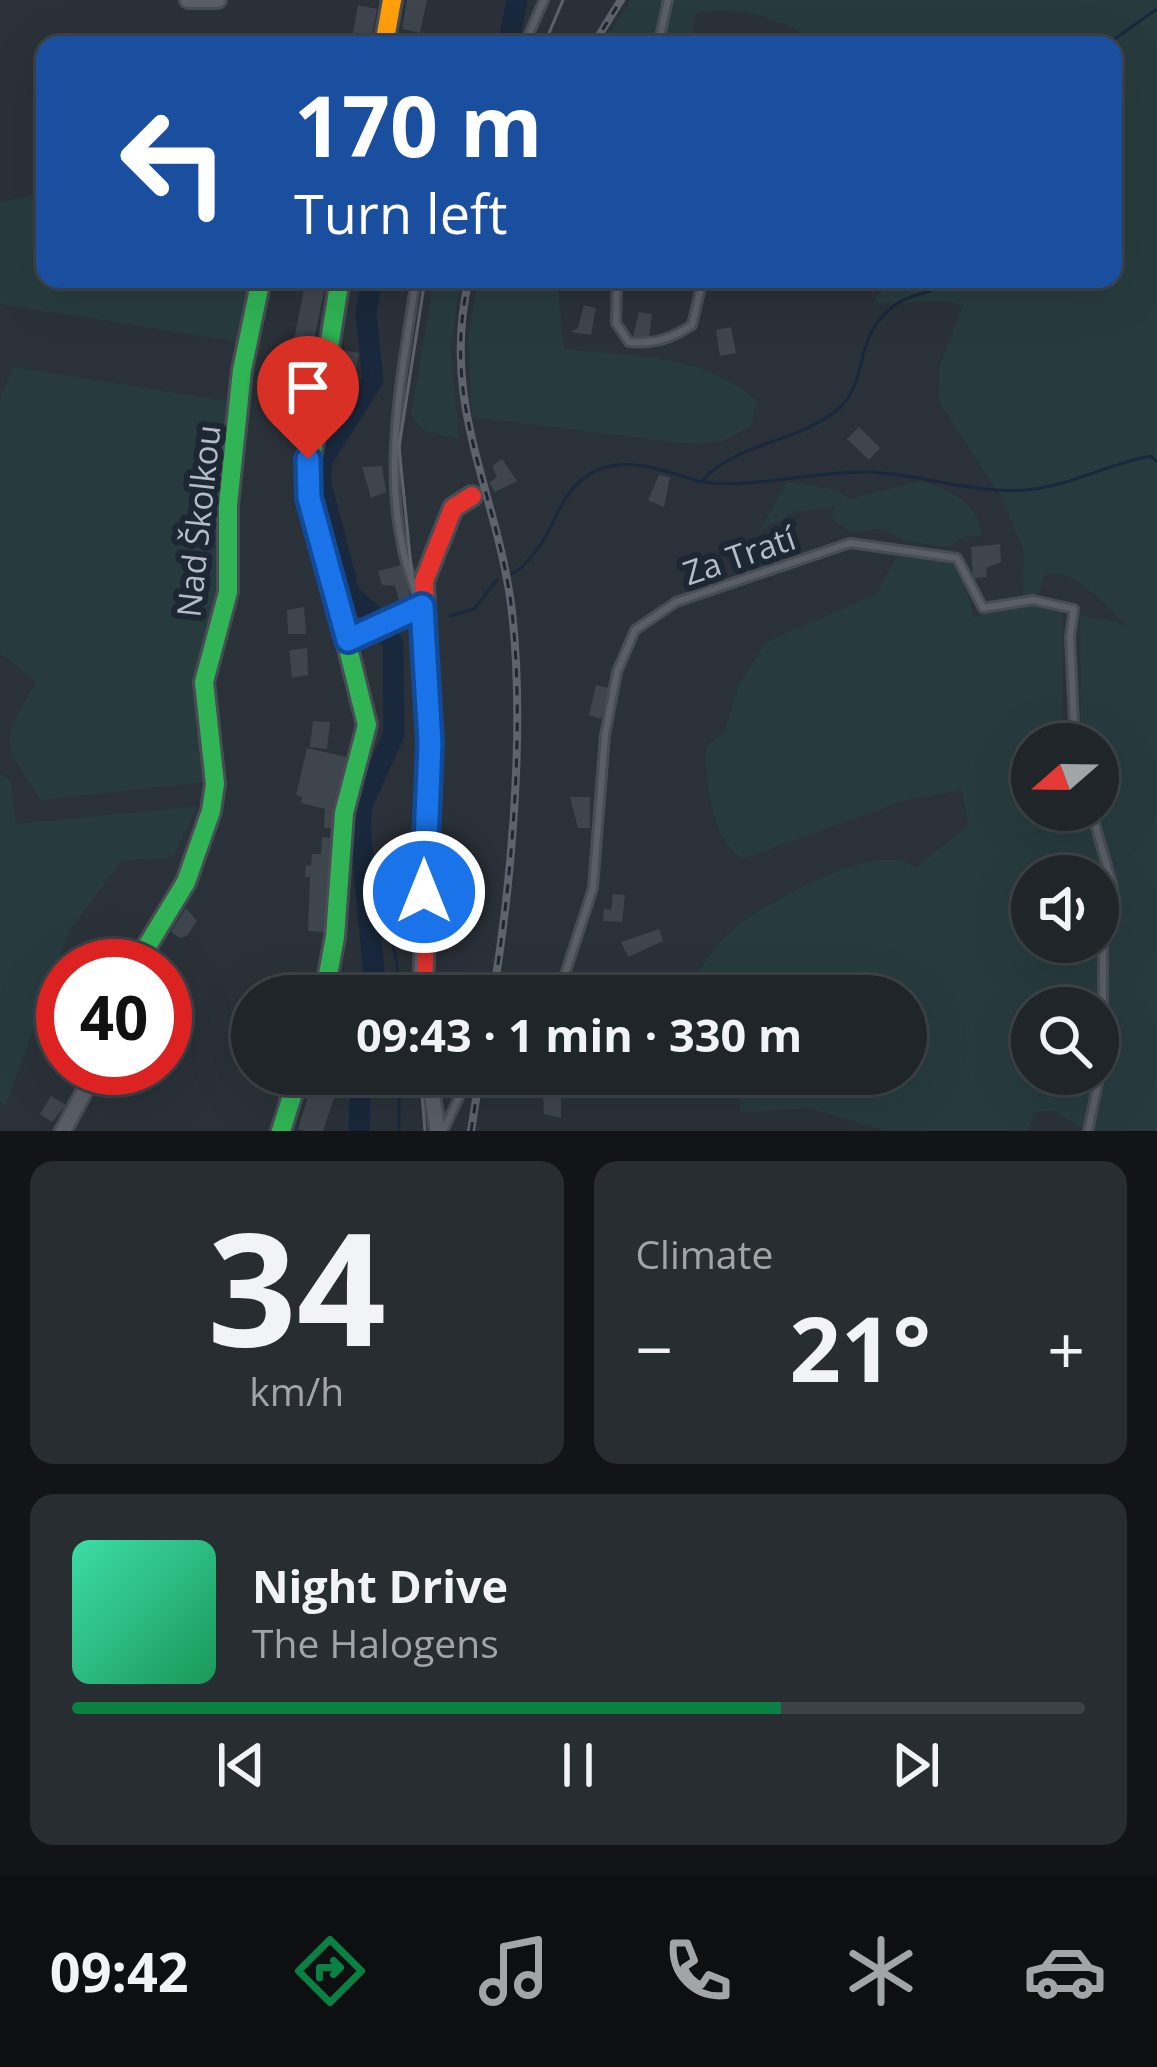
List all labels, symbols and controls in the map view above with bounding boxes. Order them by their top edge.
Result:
text: 170 m [294,67,542,182]
icon: left [96,84,252,240]
text: Turn left [294,176,507,250]
pin [257,336,359,459]
icon: arrive [275,354,341,420]
street label: Nad Školkou [166,423,230,619]
street label: Za Tratí [677,515,802,595]
north arrow [1011,723,1119,831]
map controls [1011,723,1119,1095]
position arrow [361,829,487,955]
button: sound [1011,855,1119,963]
speed limit sign: 40 [36,939,192,1095]
button: search [1011,987,1119,1095]
text: 09:43 · 1 min · 330 m [356,1004,802,1065]
text: 34 [208,1179,386,1392]
text: Climate [636,1227,773,1280]
text: 21° [790,1286,931,1408]
text: − [636,1303,673,1393]
text: + [1047,1303,1085,1393]
text: km/h [249,1364,344,1417]
text: Night Drive [252,1555,508,1616]
text: The Halogens [252,1616,499,1669]
icon: previous [208,1732,274,1798]
icon: pause [545,1732,611,1798]
icon: next [883,1732,949,1798]
icon: directions [288,1929,372,2013]
icon: music [472,1929,556,2013]
icon: phone [656,1929,740,2013]
icon: climate [839,1929,923,2013]
icon: car [1023,1929,1107,2013]
text: 09:42 [50,1934,189,2008]

